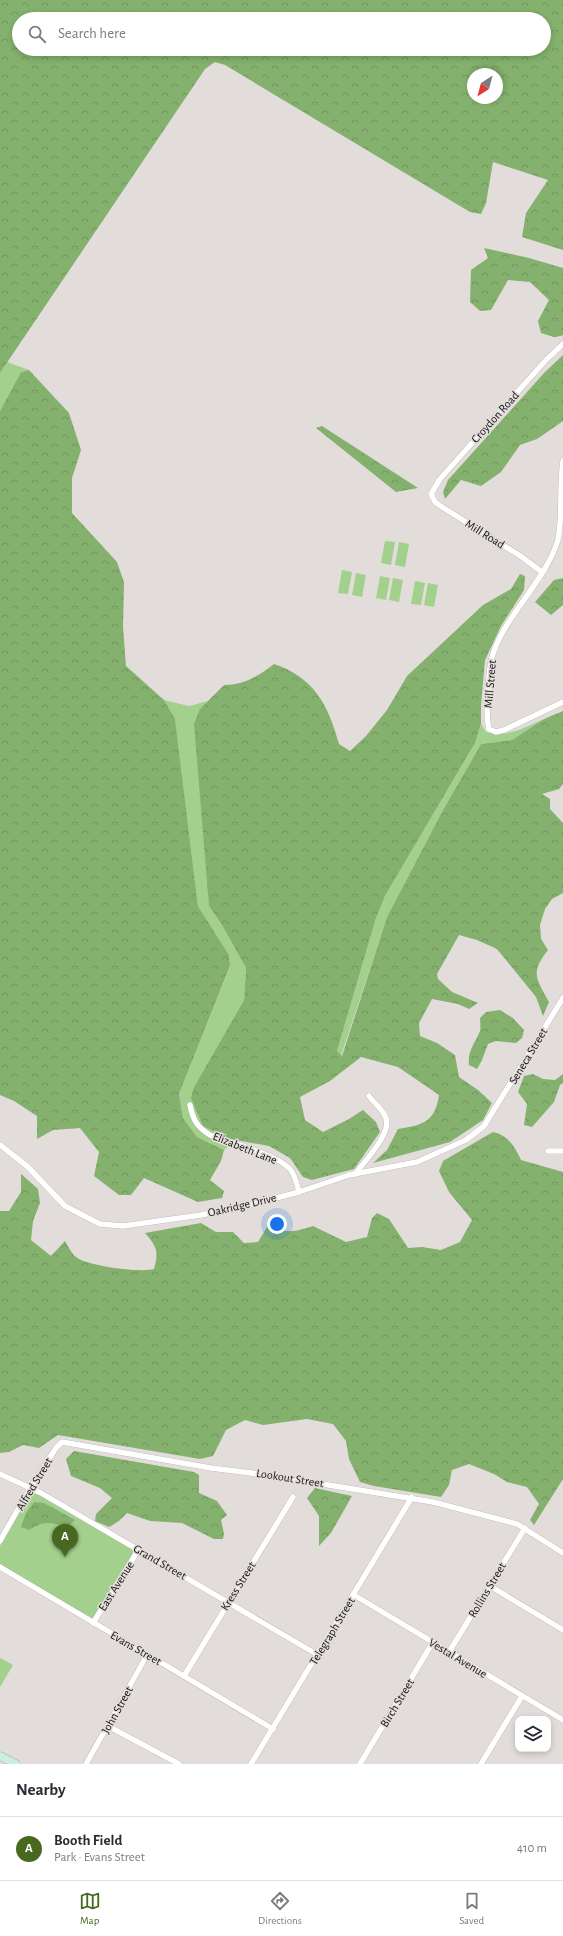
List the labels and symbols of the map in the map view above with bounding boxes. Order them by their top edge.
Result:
north arrow [467,68,503,104]
street label: Croydon Road [469,389,522,446]
street label: Mill Road [463,517,507,551]
street label: Mill Street [482,659,498,709]
street label: Seneca Street [507,1026,549,1086]
street label: Elizabeth Lane [211,1130,279,1166]
street label: Oakridge Drive [207,1191,277,1219]
your location [267,1214,287,1234]
street label: Alfred Street [14,1455,55,1513]
street label: Lookout Street [255,1467,325,1489]
pin: A [52,1524,78,1557]
street label: Grand Street [132,1542,189,1582]
street label: East Avenue [96,1559,136,1613]
street label: Kress Street [218,1559,258,1612]
street label: Rollins Street [466,1560,508,1620]
street label: Telegraph Street [307,1595,357,1667]
street label: Evans Street [108,1629,164,1667]
street label: Vestal Avenue [427,1636,489,1680]
street label: Birch Street [378,1676,416,1729]
street label: John Street [99,1684,135,1736]

